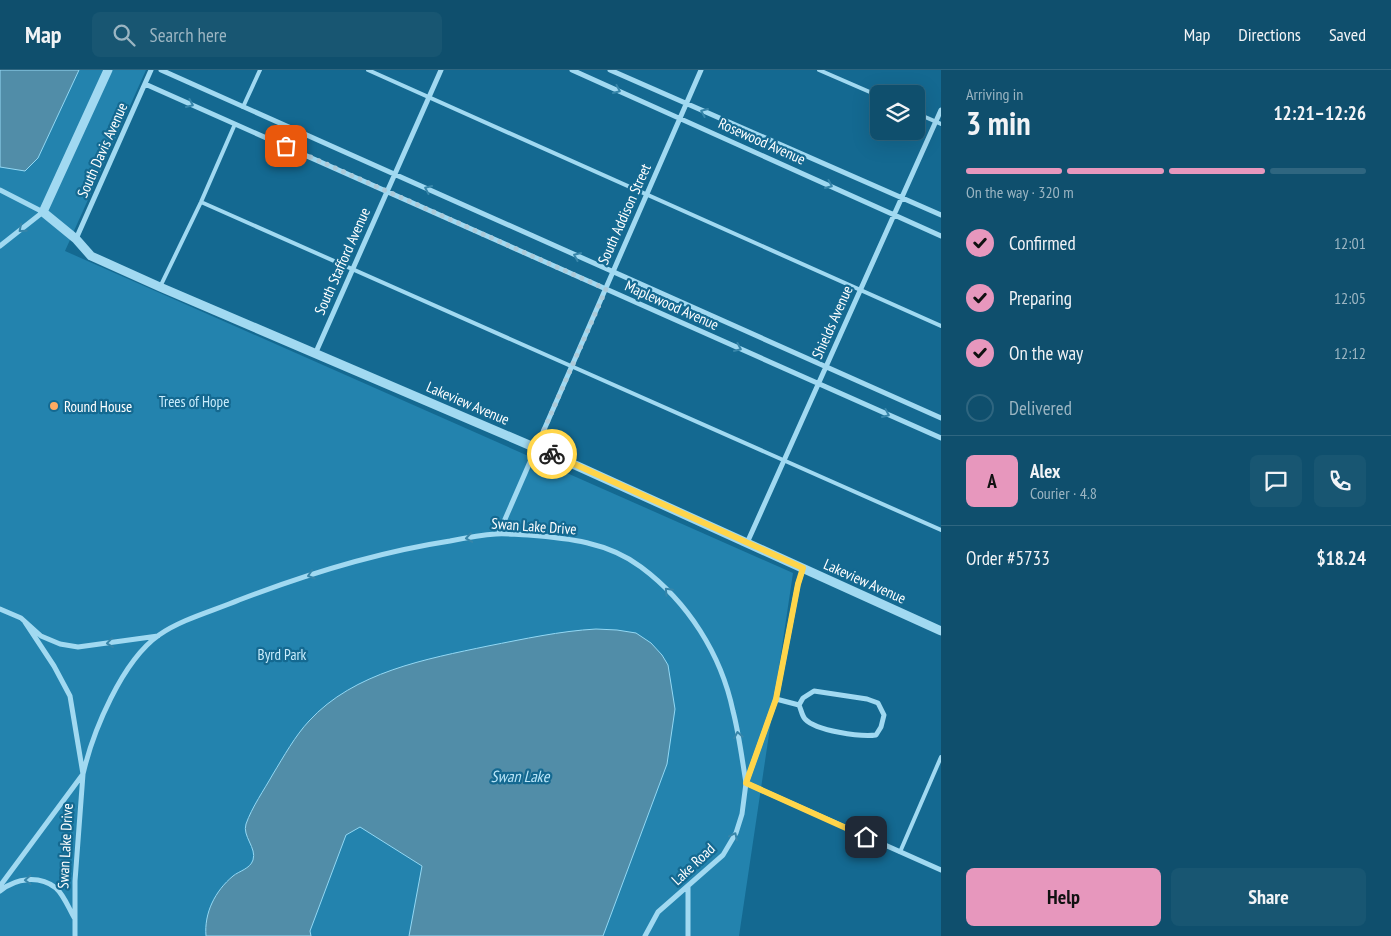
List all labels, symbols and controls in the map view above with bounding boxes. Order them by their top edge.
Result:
search box [92,12,442,57]
text: Map [25,19,62,50]
icon: search [110,21,138,49]
text: Search here [150,23,227,47]
text: Map [1184,23,1210,46]
text: Directions [1238,23,1301,46]
text: Saved [1329,23,1366,46]
one-way arrow [612,83,621,94]
text: Arriving in [966,84,1023,104]
map controls [870,85,925,140]
button: layers [870,85,925,140]
one-way arrow [185,97,194,108]
street label: South Davis Avenue [73,100,131,200]
text: 12:21–12:26 [1273,101,1366,125]
text: 3 min [966,102,1031,144]
one-way arrow [700,107,709,118]
street label: Rosewood Avenue [716,113,808,169]
pin [265,125,307,167]
icon: bag [272,132,300,160]
street label: South Addison Street [593,161,655,267]
one-way arrow [824,178,833,189]
text: On the way · 320 m [966,182,1074,202]
one-way arrow [424,185,433,196]
street label: South Stafford Avenue [310,204,374,318]
one-way arrow [18,224,27,233]
icon: check [966,229,994,257]
text: Confirmed [1009,231,1076,255]
text: 12:01 [1334,233,1366,253]
one-way arrow [573,251,582,262]
street label: Maplewood Avenue [622,276,722,334]
street label: Shields Avenue [807,282,857,362]
icon: check [966,284,994,312]
text: Preparing [1009,286,1072,310]
text: 12:05 [1334,288,1366,308]
icon: check [966,339,994,367]
one-way arrow [733,341,742,352]
text: On the way [1009,341,1083,365]
text: 12:12 [1334,343,1366,363]
street label: Lakeview Avenue [424,377,512,429]
park label: Trees of Hope [159,392,229,411]
text: Delivered [1009,396,1072,420]
place label: Round House [64,397,132,416]
marker: Round House [48,400,60,412]
one-way arrow [881,408,890,418]
courier [527,429,577,479]
icon: bike [538,440,566,468]
button: chat [1250,455,1302,507]
button: phone [1314,455,1366,507]
text: Alex [1030,459,1060,483]
text: A [987,469,997,493]
text: Courier · 4.8 [1030,483,1097,503]
street label: Swan Lake Drive [491,514,577,538]
one-way arrow [465,532,473,542]
text: Order #5733 [966,546,1050,570]
text: $18.24 [1317,546,1366,570]
street label: Lakeview Avenue [821,554,909,608]
one-way arrow [307,569,316,579]
one-way arrow [665,588,674,597]
one-way arrow [106,637,115,647]
park label: Byrd Park [258,645,307,664]
one-way arrow [733,730,743,739]
water label: Swan Lake [491,766,551,786]
street label: Swan Lake Drive [53,803,77,889]
pin [845,816,887,858]
icon: home [852,823,880,851]
one-way arrow [727,832,737,841]
street label: Lake Road [667,839,719,889]
button: Help [966,868,1161,926]
button: Share [1171,868,1366,926]
one-way arrow [24,875,32,886]

